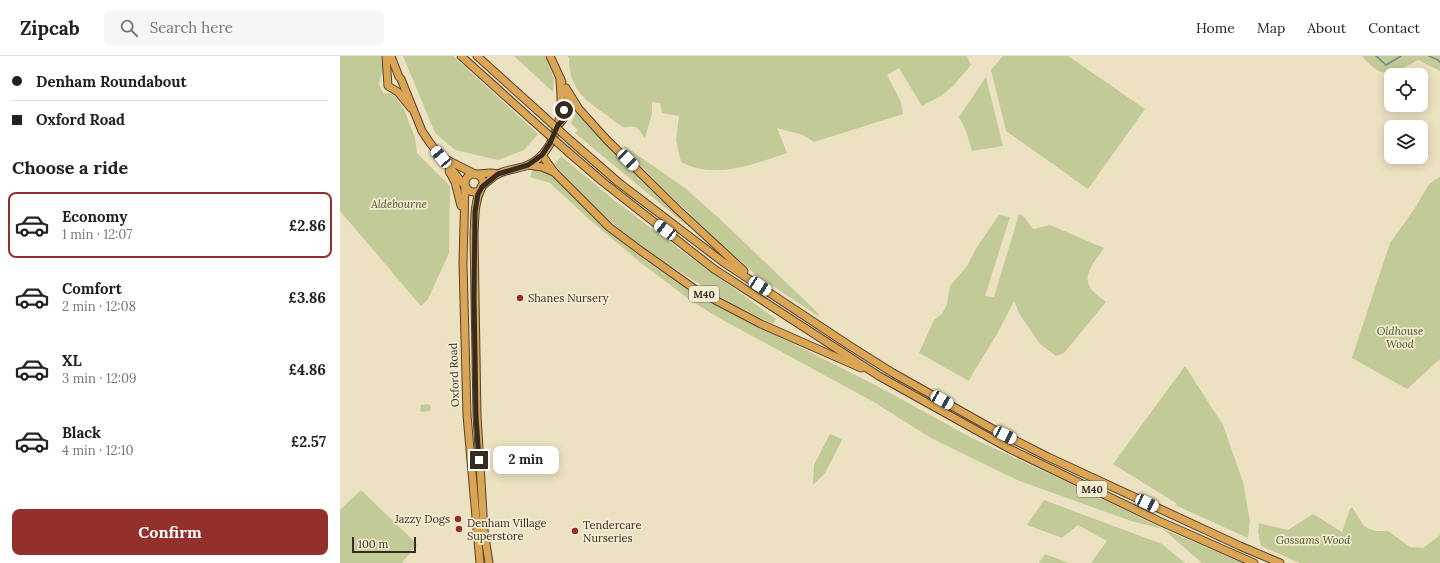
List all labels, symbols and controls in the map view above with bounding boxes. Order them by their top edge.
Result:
search box [104,10,384,46]
text: Zipcab [20,16,80,40]
icon: search [118,17,140,39]
text: Search here [150,18,233,37]
text: Home [1196,19,1235,37]
text: Map [1257,19,1285,37]
text: About [1307,19,1346,37]
text: Contact [1368,19,1420,37]
map controls [1384,68,1428,164]
button: locate [1384,68,1428,112]
text: Denham Roundabout [36,72,187,91]
route start [555,101,573,119]
text: Oxford Road [36,110,125,129]
button: layers [1384,120,1428,164]
car [429,144,453,170]
car [615,147,641,173]
text: Choose a ride [12,156,128,179]
park label: Aldebourne [370,197,427,211]
icon: car [14,207,50,243]
text: Economy [62,207,127,226]
text: £2.86 [289,216,326,235]
car [652,218,678,242]
text: 1 min · 12:07 [62,226,132,243]
car [747,274,773,298]
icon: car [14,279,50,315]
text: Comfort [62,279,122,298]
road number: M40 [689,286,719,302]
text: £3.86 [288,288,326,307]
place label: Shanes Nursery [528,291,609,305]
marker: Shanes Nursery [515,293,525,303]
text: 2 min · 12:08 [62,298,136,315]
park label: Oldhouse Wood [1377,324,1423,351]
street label: Oxford Road [446,342,462,407]
icon: car [14,351,50,387]
text: XL [62,351,82,370]
text: £4.86 [288,360,326,379]
text: 3 min · 12:09 [62,370,136,387]
car [929,389,955,411]
icon: car [14,423,50,459]
text: Black [62,423,101,442]
car [992,424,1018,446]
text: £2.57 [291,432,326,451]
text: 4 min · 12:10 [62,442,134,459]
callout: 2 min [493,446,559,474]
route end [470,451,488,469]
text: 2 min [509,451,543,468]
road number: M40 [1077,481,1107,497]
car [1134,492,1160,514]
button: Confirm [12,509,328,555]
place label: Jazzy Dogs [394,512,450,526]
marker: Jazzy Dogs [453,514,463,524]
place label: Denham Village Superstore [467,516,547,543]
place label: Tendercare Nurseries [583,518,642,545]
marker: Denham Village Superstore [454,524,464,534]
marker: Tendercare Nurseries [570,526,580,536]
park label: Gossams Wood [1276,533,1351,547]
scale bar [352,535,416,554]
text: 100 m [358,537,388,551]

